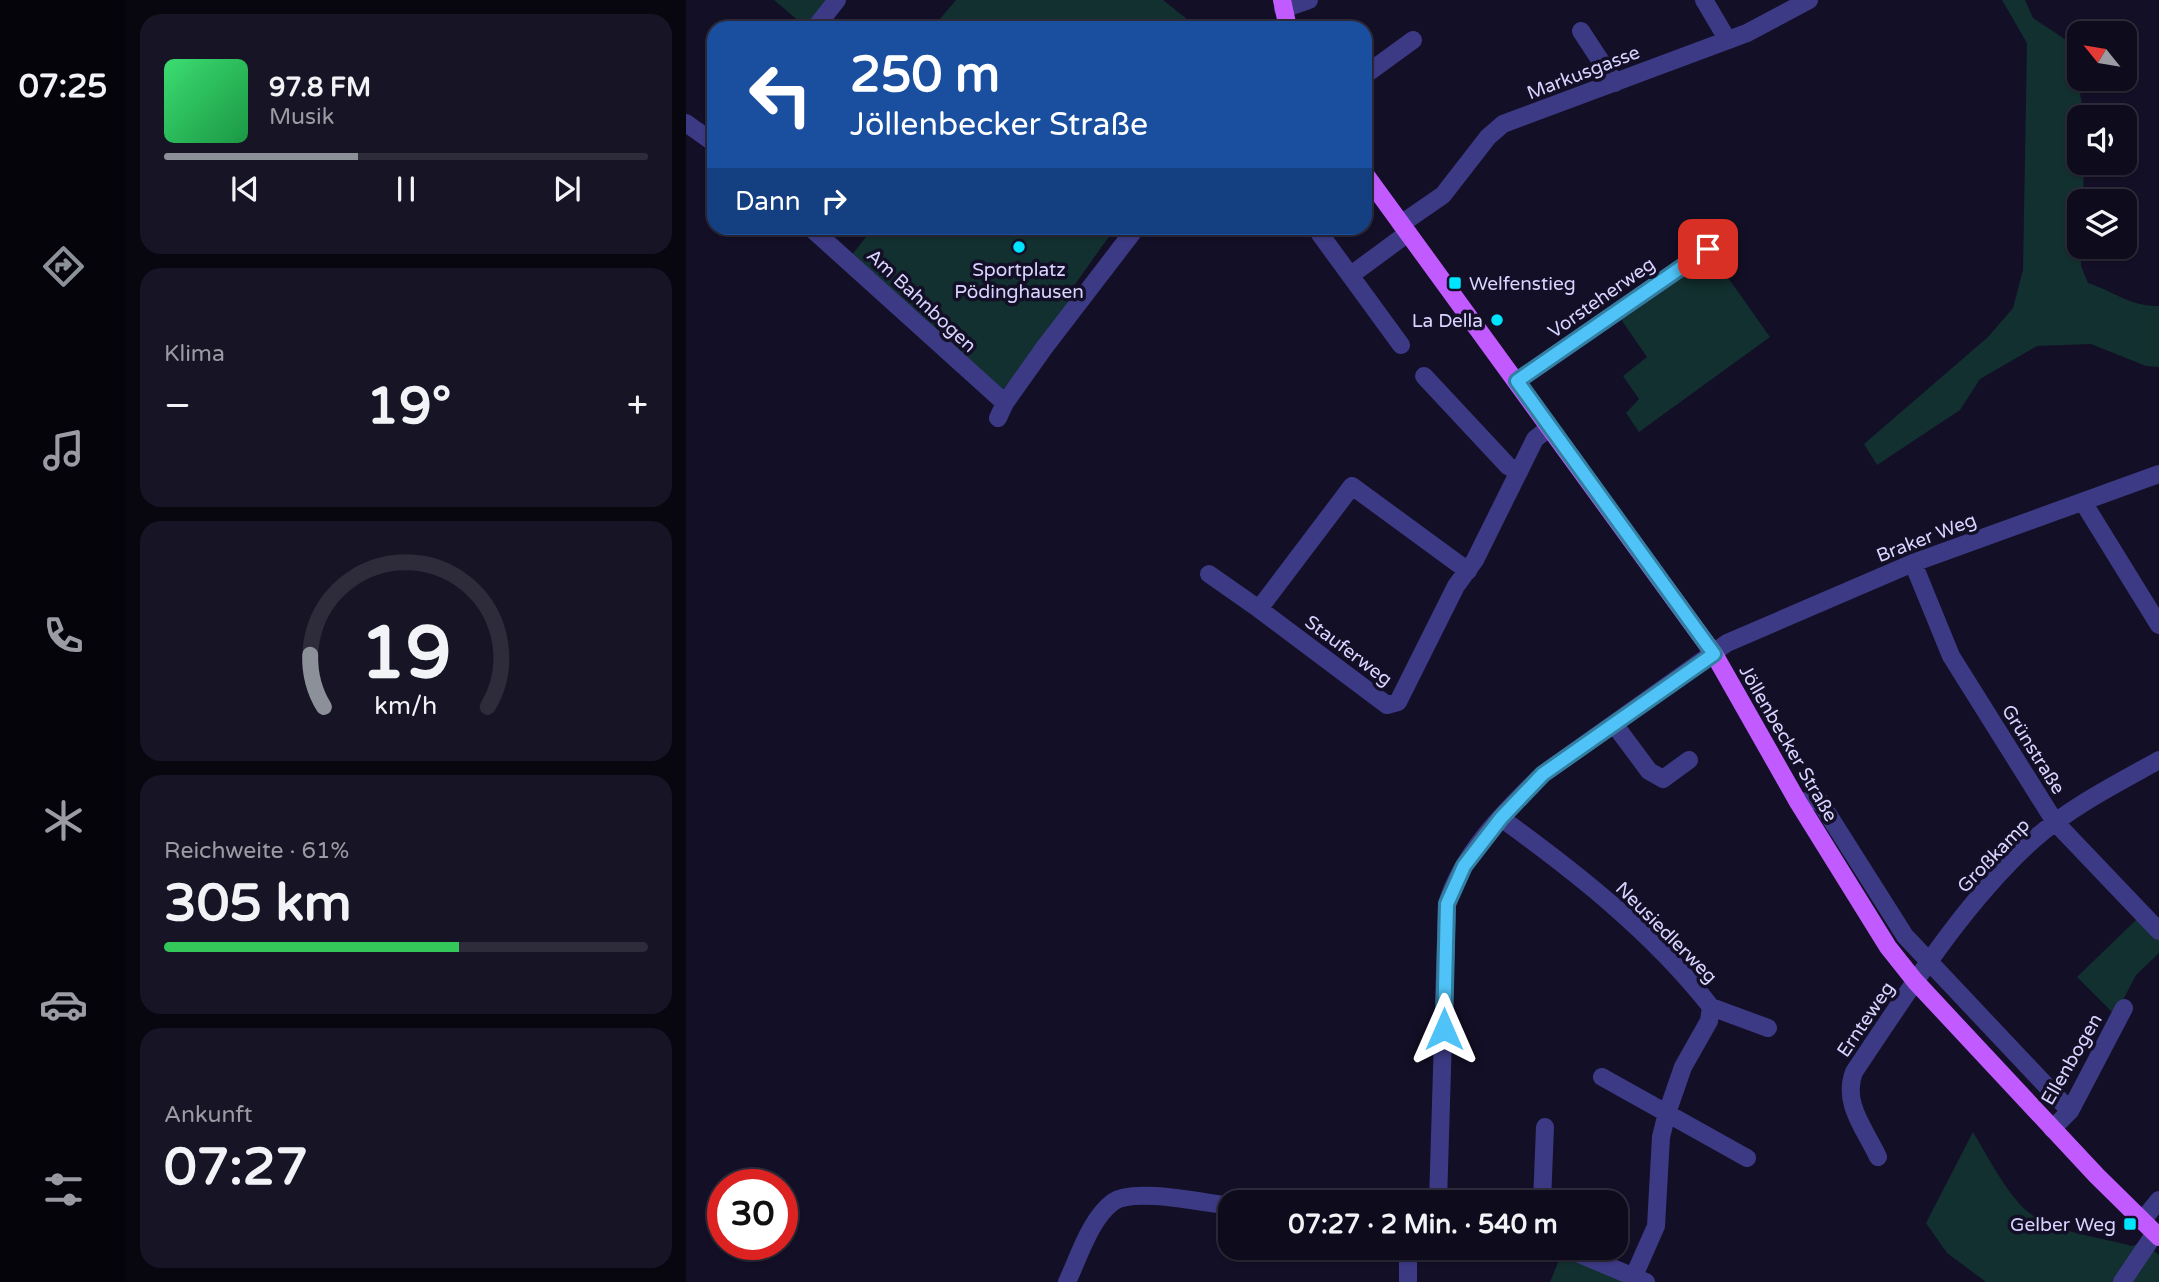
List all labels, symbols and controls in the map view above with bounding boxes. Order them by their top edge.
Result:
north arrow [2067,21,2137,91]
map controls [2067,21,2137,259]
street label: Markusgasse [1524,41,1643,105]
text: 250 m [850,46,1000,105]
icon: left [735,49,826,140]
text: 07:25 [19,68,107,106]
text: 97.8 FM [269,72,371,103]
text: Musik [269,103,334,131]
button: sound [2067,105,2137,175]
text: Jöllenbecker Straße [850,106,1148,144]
icon: previous [226,170,264,208]
icon: pause [387,170,425,208]
icon: next [548,170,586,208]
icon: right [815,182,853,220]
text: Dann [735,186,801,217]
button: layers [2067,189,2137,259]
pin [1678,219,1738,279]
icon: arrive [1689,230,1727,268]
marker: Sportplatz Pödinghausen [1011,239,1027,255]
icon: directions [39,242,88,291]
street label: Am Bahnbogen [862,245,980,357]
street label: Vorsteherweg [1544,253,1659,343]
place label: Sportplatz Pödinghausen [954,259,1084,303]
place label: Welfenstieg [1469,273,1576,295]
marker: Welfenstieg [1447,275,1463,291]
place label: La Della [1412,310,1483,332]
marker: La Della [1489,312,1505,328]
text: Klima [164,340,225,368]
text: 19° [366,375,451,438]
text: − [164,383,191,429]
text: + [627,383,648,429]
icon: music [39,426,88,475]
street label: Braker Weg [1873,509,1979,567]
text: 19 [360,610,452,698]
icon: phone [39,611,88,660]
street label: Stauferweg [1301,611,1396,691]
street label: Jöllenbecker Straße [1734,661,1842,826]
text: km/h [375,691,437,721]
street label: Grünstraße [1997,701,2069,798]
icon: climate [39,796,88,845]
street label: Großkamp [1953,814,2035,897]
text: Reichweite · 61% [164,837,349,865]
text: 305 km [164,872,352,935]
street label: Neusiedlerweg [1611,877,1722,988]
street label: Ernteweg [1833,978,1899,1061]
icon: car [39,980,88,1029]
position arrow [1407,992,1481,1066]
street label: Ellenbogen [2037,1010,2107,1109]
text: Ankunft [164,1101,253,1129]
text: 07:27 [164,1136,308,1199]
icon: filters [39,1165,88,1214]
speed limit sign: 30 [707,1169,798,1260]
text: 07:27 · 2 Min. · 540 m [1288,1209,1558,1240]
place label: Gelber Weg [2010,1214,2116,1236]
marker: Gelber Weg [2122,1216,2138,1232]

